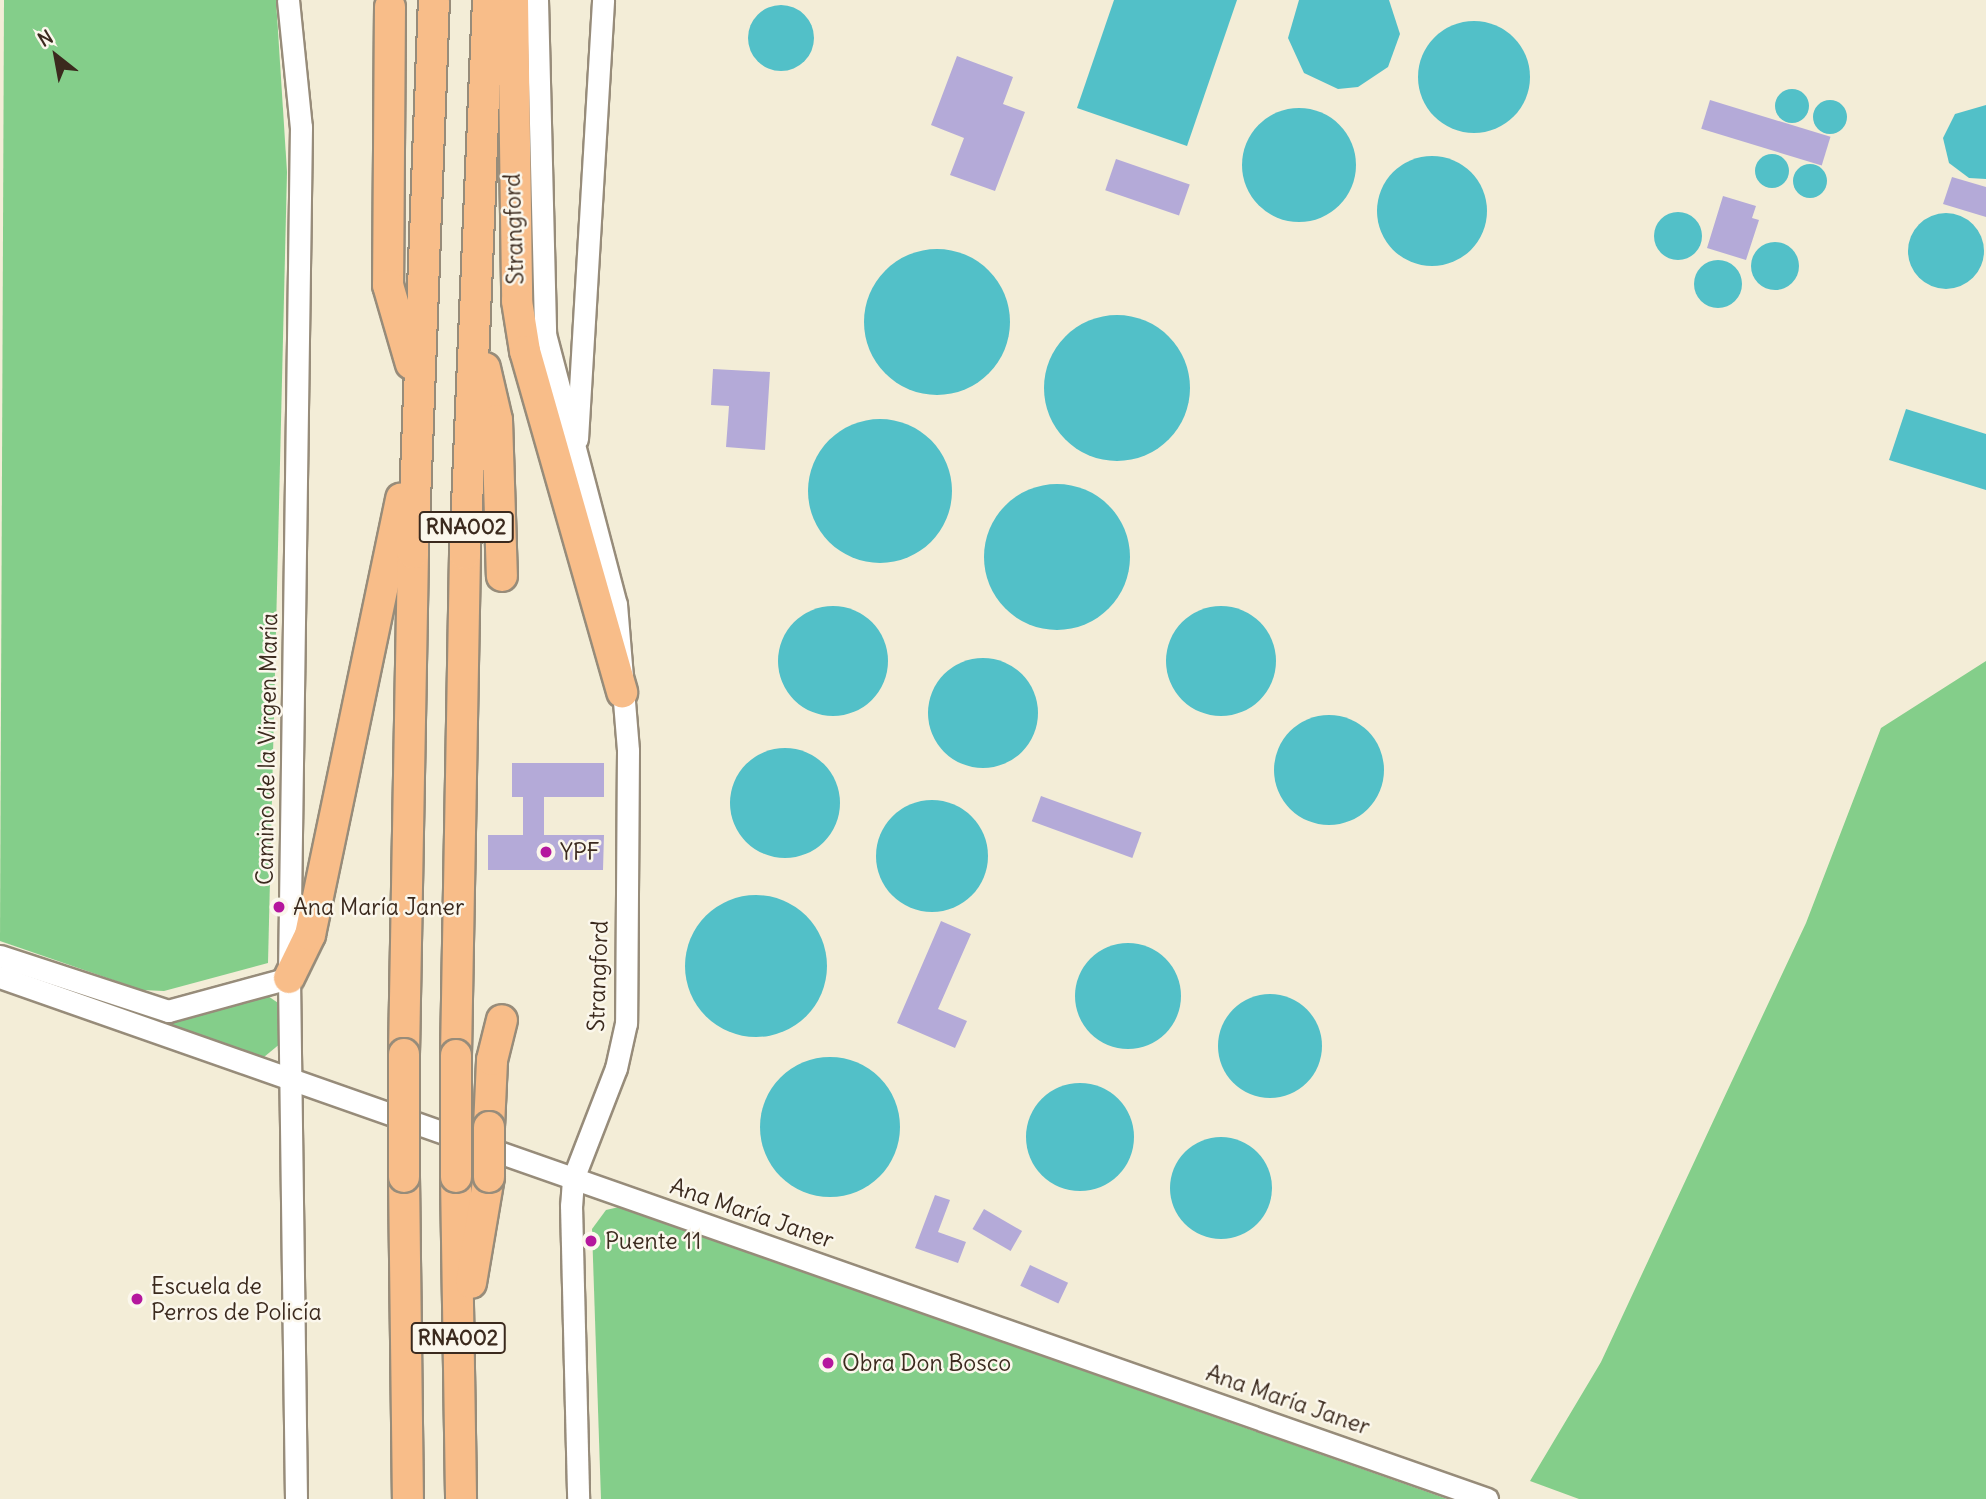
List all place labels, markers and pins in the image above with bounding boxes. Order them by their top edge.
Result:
place label: YPF [560,838,600,866]
marker: YPF [538,844,554,860]
place label: Ana María Janer [293,893,464,921]
marker: Ana María Janer [271,899,287,915]
place label: Puente 11 [605,1227,701,1255]
marker: Puente 11 [583,1233,599,1249]
place label: Escuela de Perros de Policía [151,1272,322,1326]
marker: Escuela de Perros de Policía [129,1291,145,1307]
place label: Obra Don Bosco [842,1349,1011,1377]
marker: Obra Don Bosco [820,1355,836,1371]

